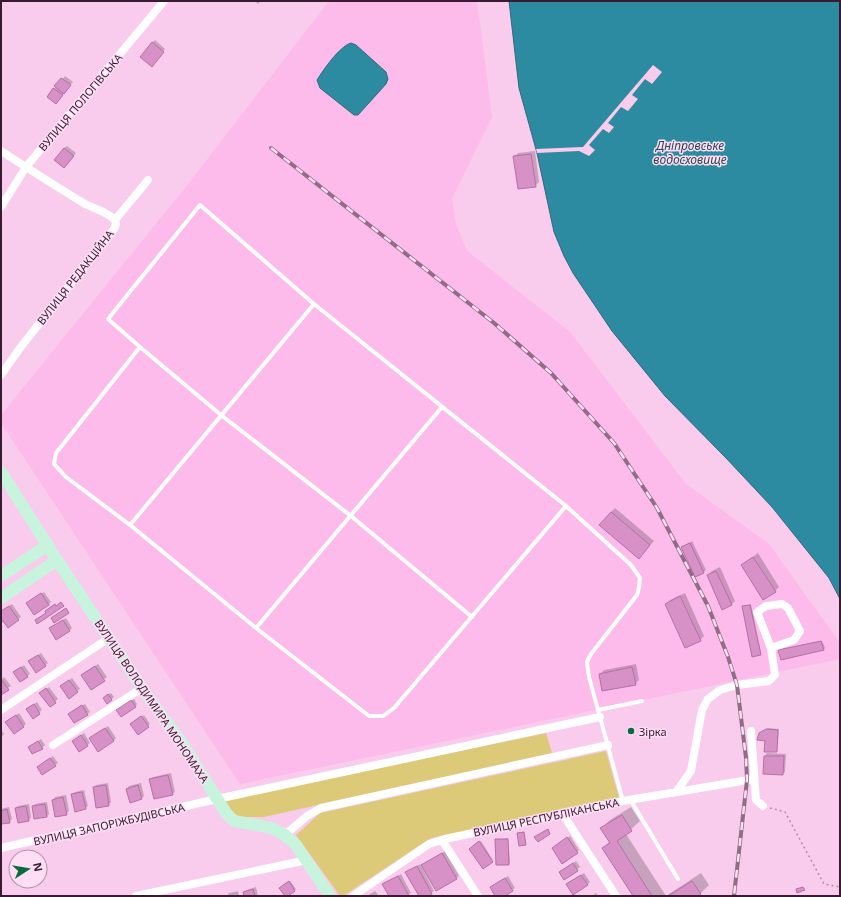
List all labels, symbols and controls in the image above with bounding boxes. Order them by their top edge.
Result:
street label: ВУЛИЦЯ ПОЛОГІВСЬКА [35,49,126,154]
water label: Дніпровське водосховище [653,137,727,168]
street label: ВУЛИЦЯ РЕДАКЦІЙНА [33,226,117,327]
street label: ВУЛИЦЯ ВОЛОДИМИРА МОНОМАХА [91,616,213,787]
place label: Зірка [639,724,667,739]
marker: Зірка [626,726,636,736]
street label: ВУЛИЦЯ РЕСПУБЛІКАНСЬКА [472,794,621,840]
street label: ВУЛИЦЯ ЗАПОРІЖБУДІВСЬКА [32,799,187,849]
north arrow [8,849,48,889]
text: N [30,861,47,873]

